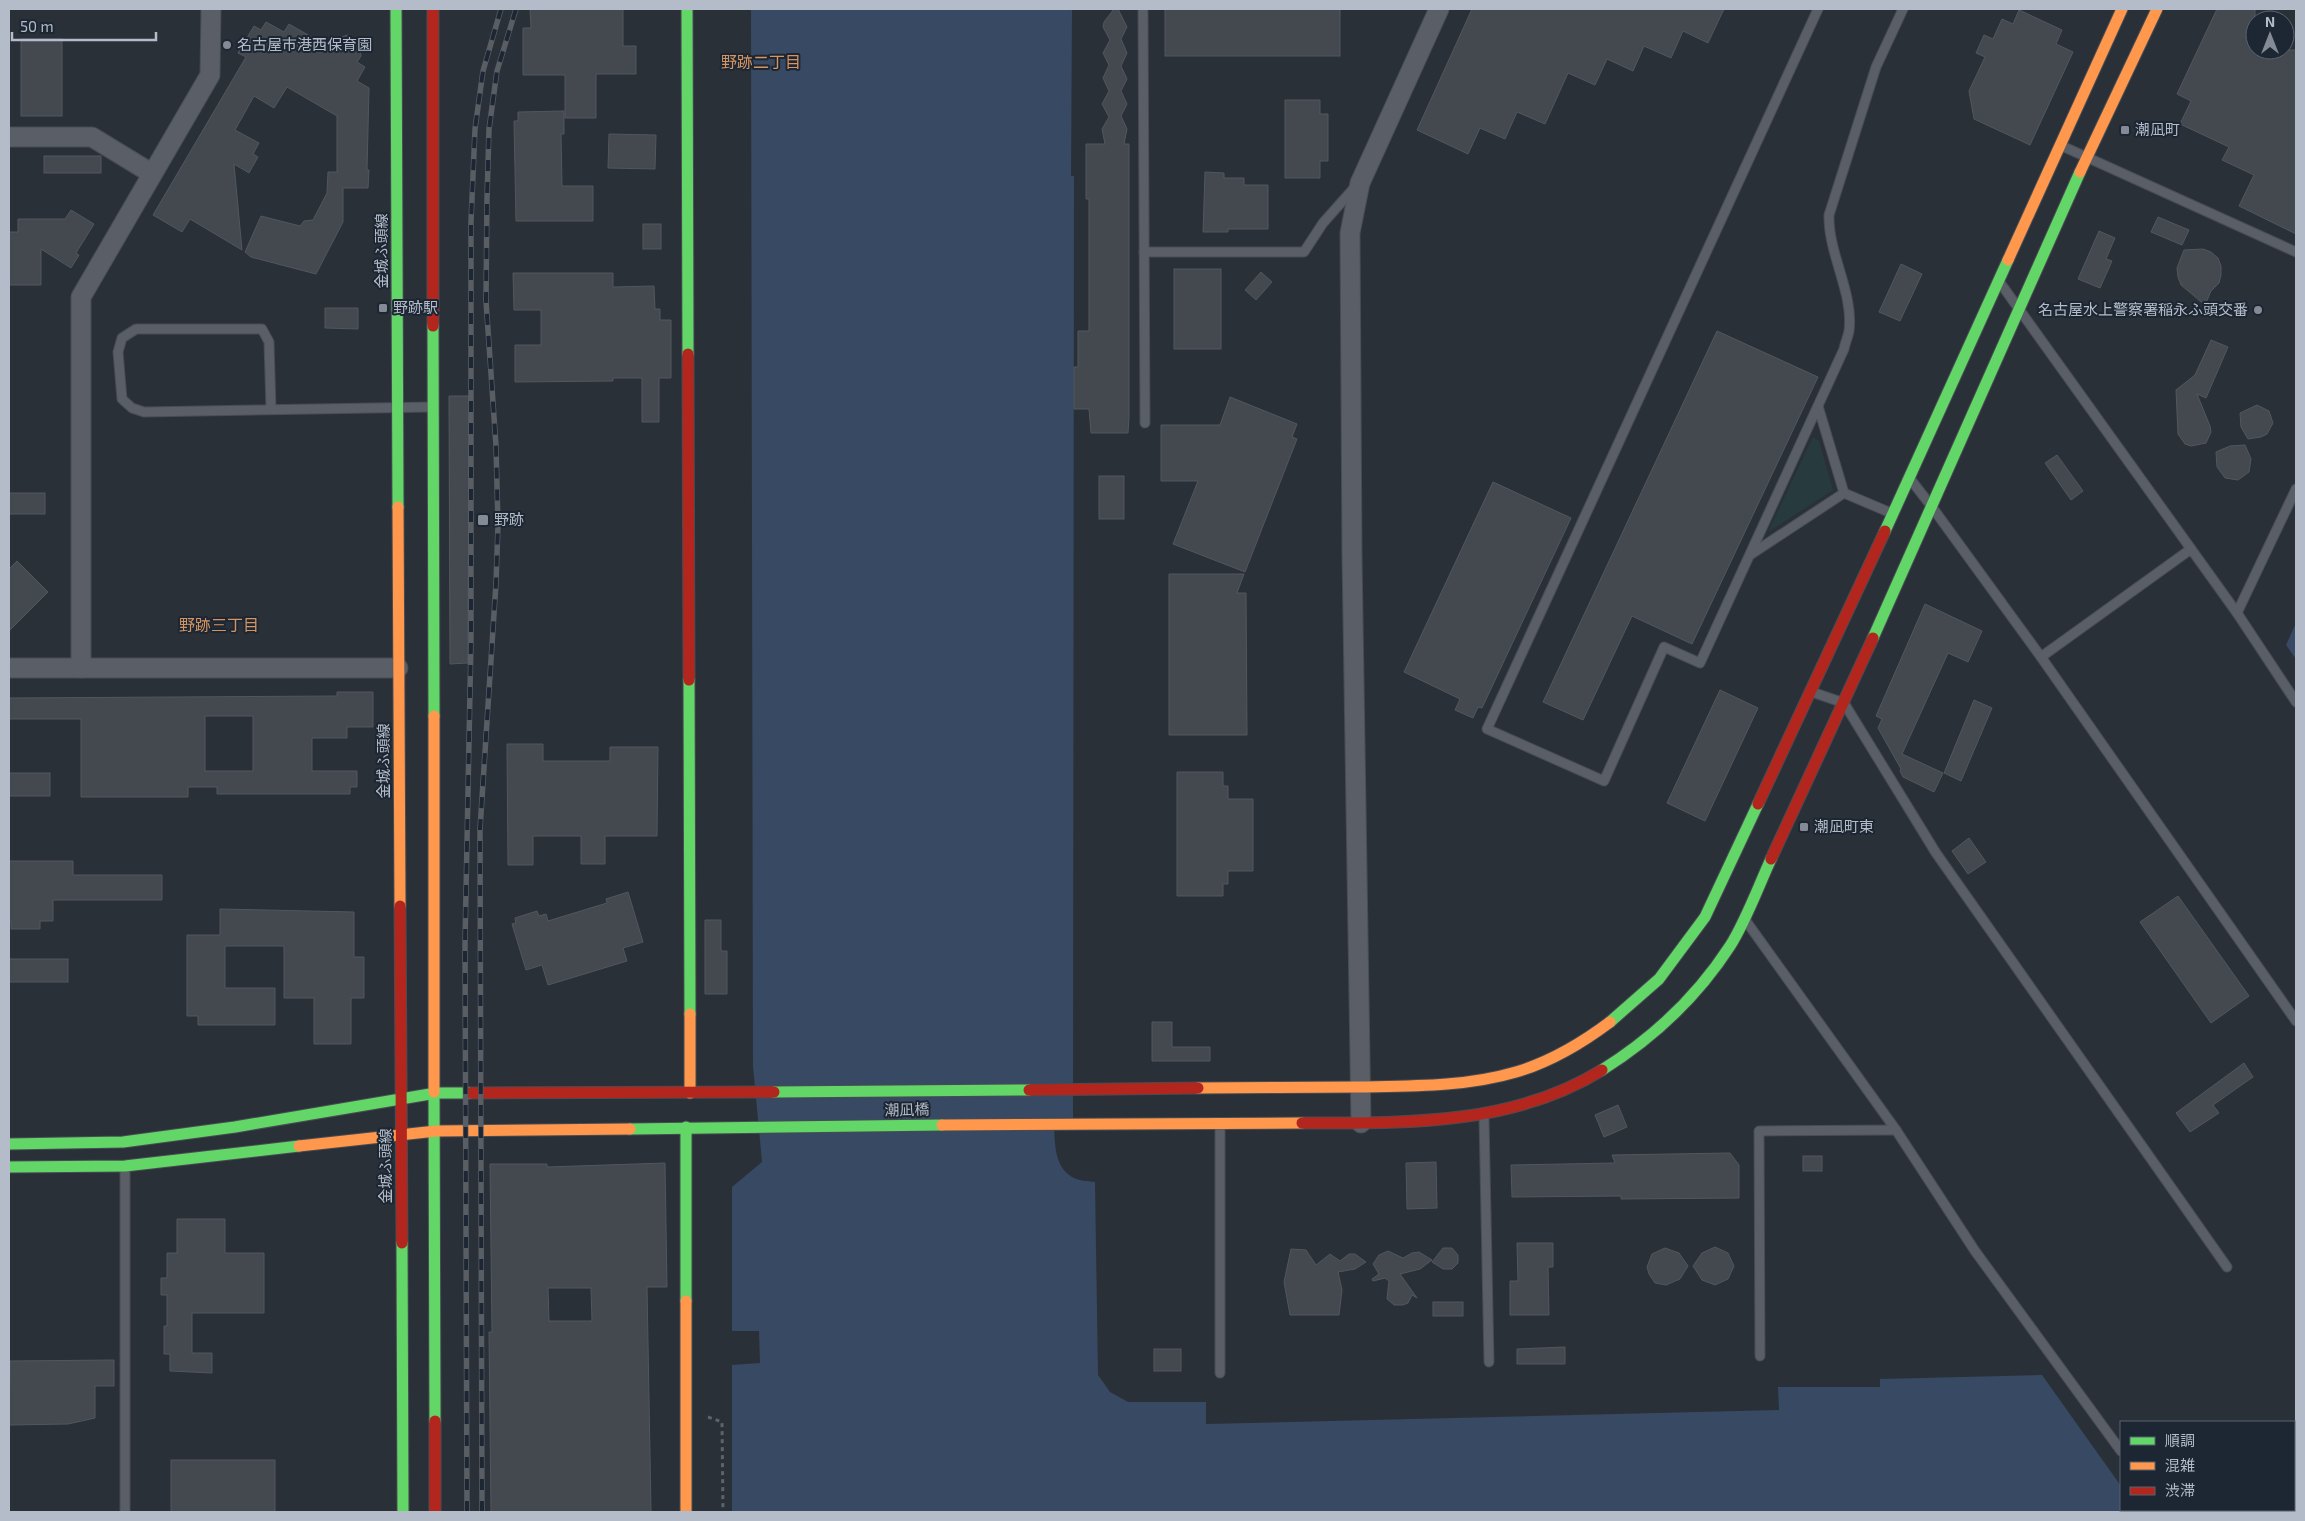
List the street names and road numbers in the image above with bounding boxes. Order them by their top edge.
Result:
street label: 金城ふ頭線 [372,213,390,289]
street label: 金城ふ頭線 [374,723,392,799]
street label: 潮凪橋 [884,1100,930,1118]
street label: 金城ふ頭線 [376,1128,394,1204]

